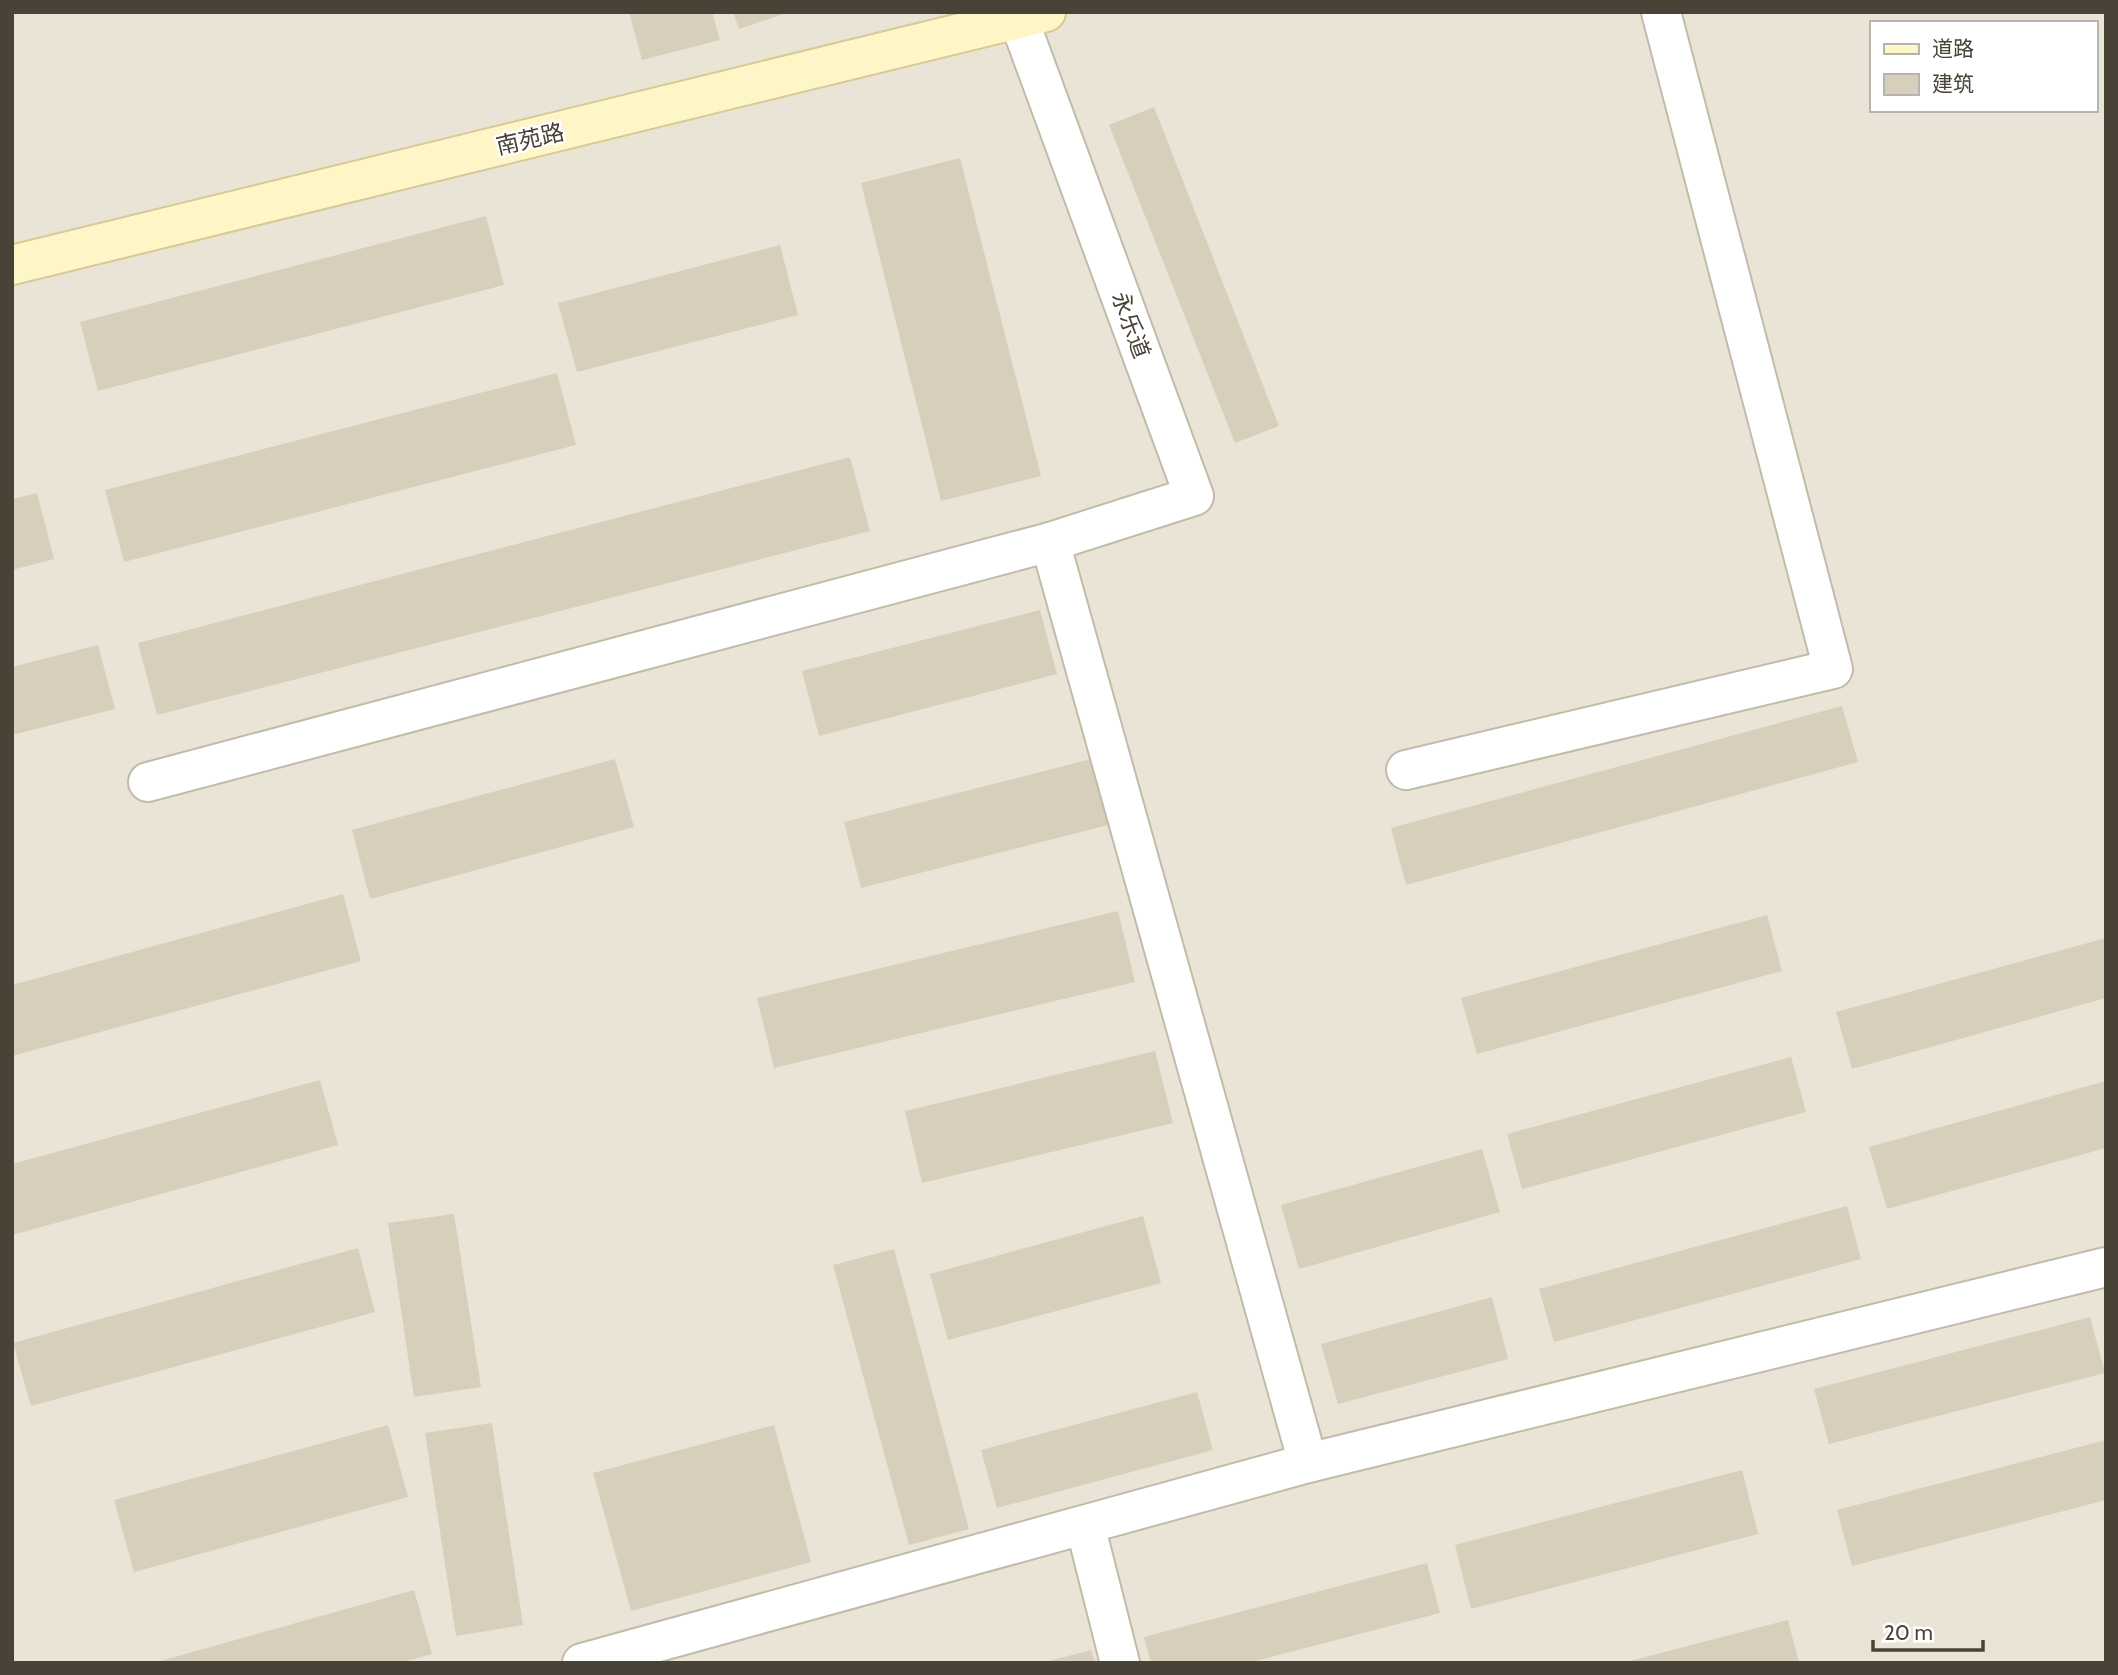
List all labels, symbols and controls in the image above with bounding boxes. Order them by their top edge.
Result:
legend [1870,21,2097,112]
text: 道路 [1932,36,1974,61]
text: 建筑 [1932,71,1974,96]
street label: 南苑路 [493,118,567,160]
street label: 永乐道 [1106,288,1156,362]
scale bar [1873,1608,1983,1652]
text: 20 m [1884,1620,1933,1645]

